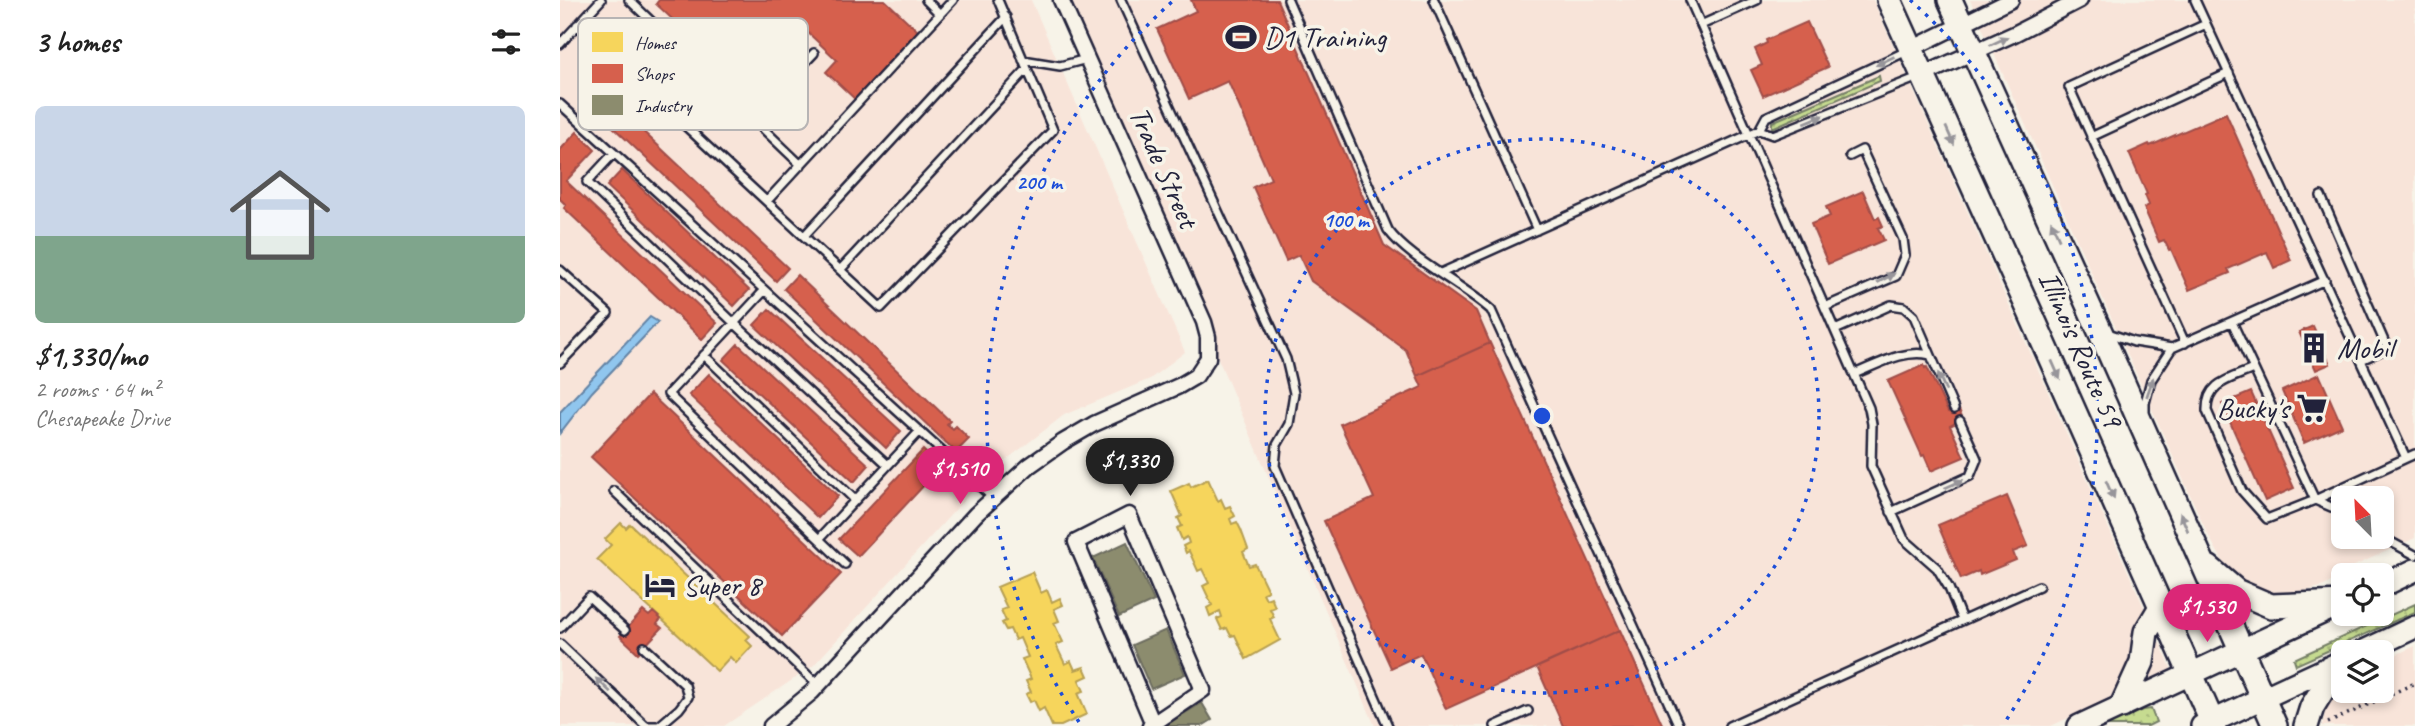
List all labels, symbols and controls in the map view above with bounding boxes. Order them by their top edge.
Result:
legend [578,18,808,130]
place label: D1 Training [1264,18,1387,56]
sports icon: D1 Training [1224,20,1258,54]
text: 3 homes [35,23,120,61]
icon: filters [487,23,525,61]
text: Homes [635,31,677,55]
one-way arrow [1989,35,2009,47]
one-way arrow [1875,56,1895,67]
text: Shops [635,62,675,86]
text: Industry [635,94,693,118]
street label: Trade Street [1120,101,1209,236]
one-way arrow [1803,113,1824,124]
one-way arrow [1944,126,1956,146]
icon: home [217,152,343,278]
text: 200 m [1016,169,1064,195]
text: 100 m [1323,207,1371,233]
one-way arrow [2049,220,2060,241]
street label: Illinois Route 59 [2030,265,2133,435]
one-way arrow [1877,273,1897,285]
place label: Mobil [2337,329,2398,367]
building icon: Mobil [2297,331,2331,365]
text: $1,330/mo [35,337,147,375]
one-way arrow [2050,360,2062,380]
one-way arrow [1936,372,1948,392]
text: 2 rooms · 64 m² [35,375,159,404]
one-way arrow [2145,377,2156,398]
place label: Bucky's [2217,389,2292,427]
supermarket icon: Bucky's [2295,391,2329,425]
text: Chesapeake Drive [35,404,170,433]
centre of rings [1530,404,1554,428]
pin: $1,330 [1073,438,1187,498]
text: $1,330 [1102,446,1158,475]
pin: $1,510 [903,447,1017,506]
text: $1,510 [932,454,988,483]
one-way arrow [1944,478,1964,490]
one-way arrow [2104,480,2115,501]
north arrow [2331,486,2394,550]
map controls [2331,486,2394,703]
one-way arrow [2178,511,2189,532]
button: locate [2331,563,2394,626]
place label: Super 8 [683,566,763,604]
hotel icon: Super 8 [643,568,677,602]
pin: $1,530 [2150,584,2264,644]
text: $1,530 [2179,592,2235,621]
button: layers [2331,640,2394,703]
one-way arrow [594,677,612,693]

